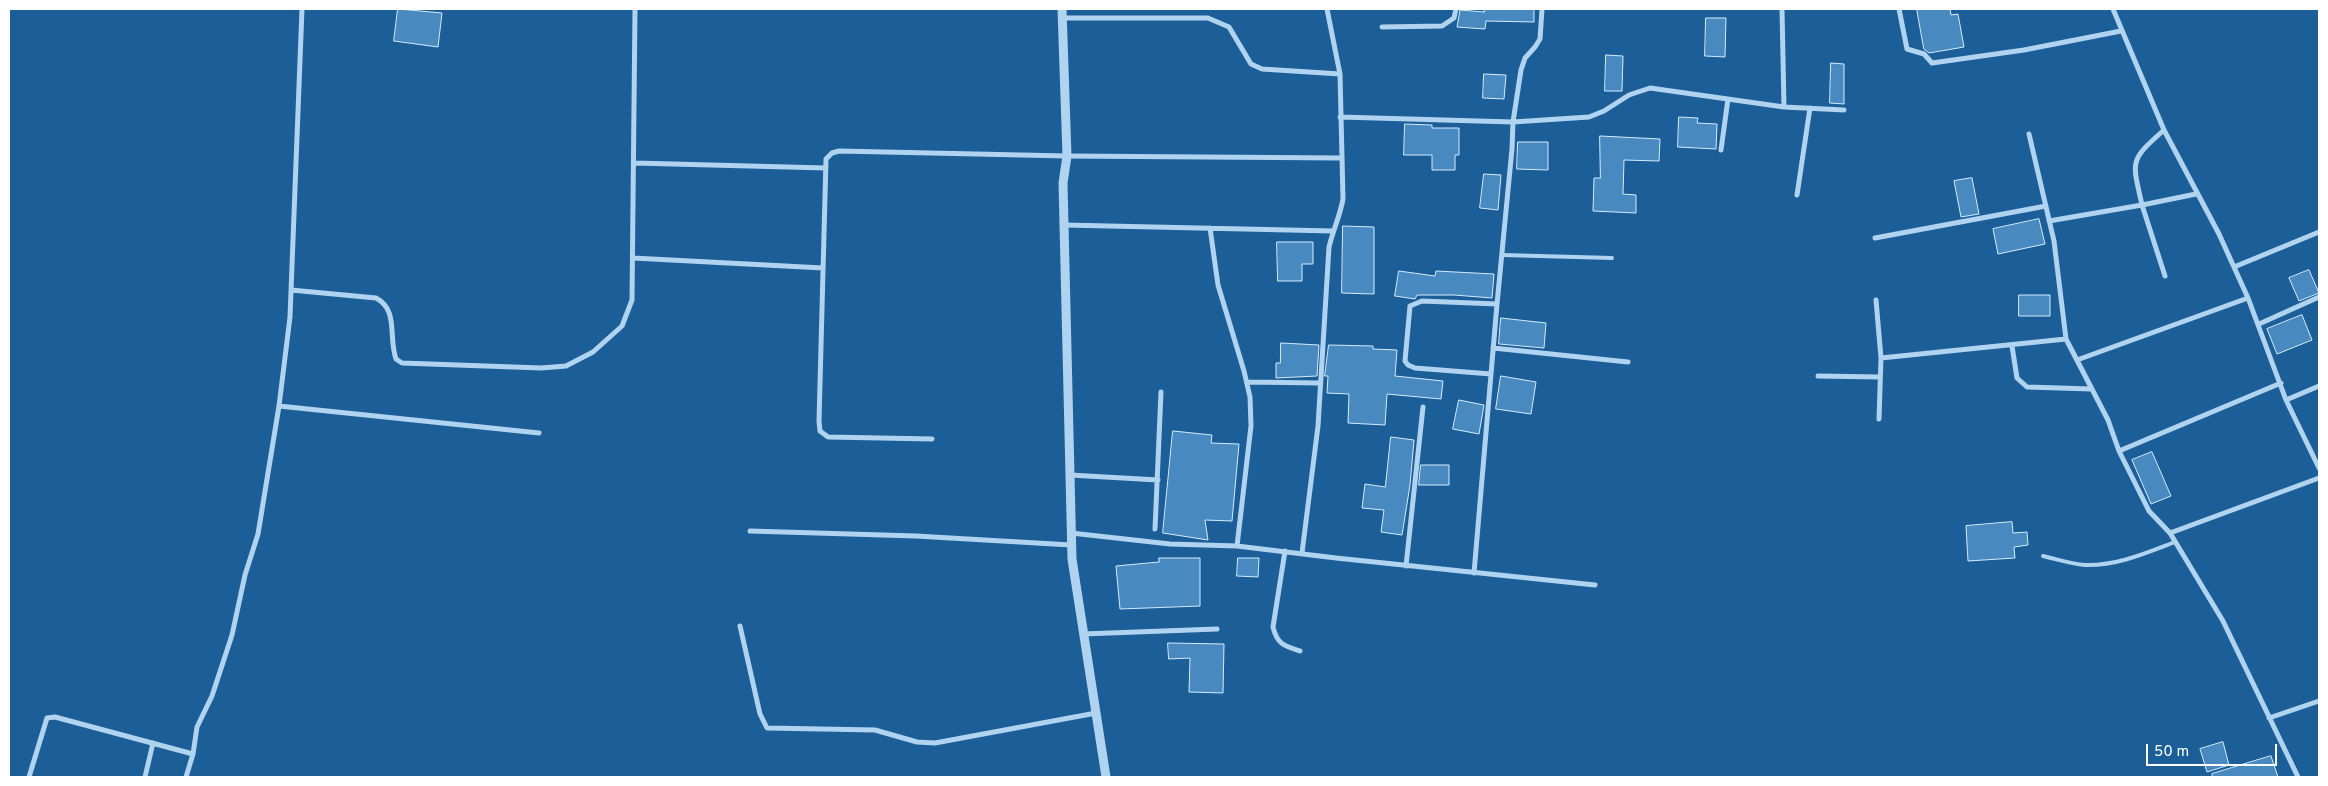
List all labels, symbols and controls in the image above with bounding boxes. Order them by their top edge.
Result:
scale bar [2148,734,2279,766]
text: 50 m [2154,743,2189,762]

